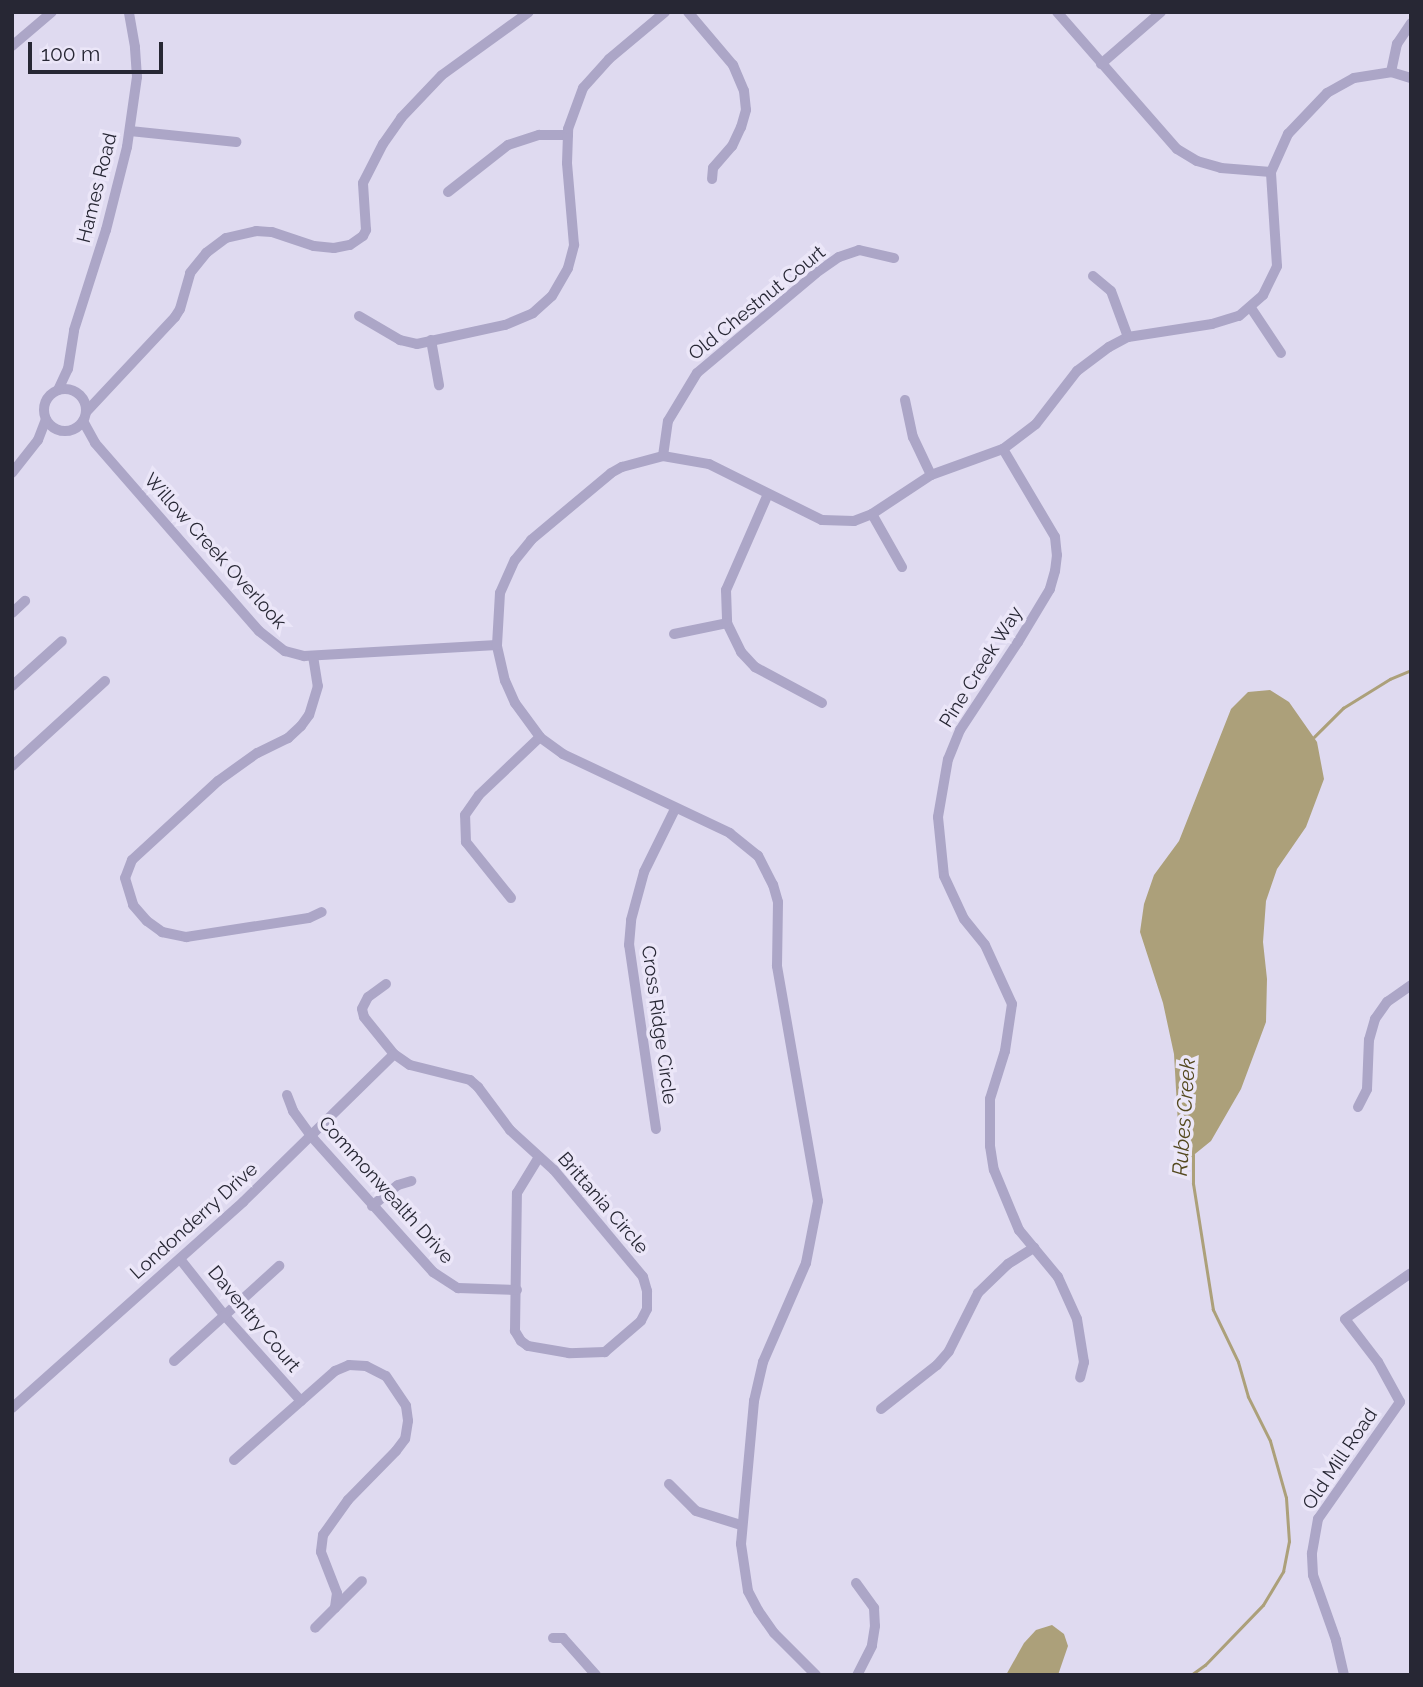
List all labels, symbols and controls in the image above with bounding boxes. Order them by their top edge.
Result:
scale bar [32,28,166,72]
text: 100 m [41,41,100,66]
street label: Hames Road [72,131,122,245]
street label: Old Chestnut Court [684,241,830,365]
street label: Willow Creek Overlook [139,468,291,634]
street label: Pine Creek Way [935,602,1027,732]
street label: Cross Ridge Circle [637,944,681,1106]
water label: Rubes Creek [1167,1057,1201,1177]
street label: Commonwealth Drive [314,1111,458,1269]
street label: Brittania Circle [553,1147,653,1259]
street label: Londonderry Drive [125,1158,263,1284]
street label: Daventry Court [203,1261,305,1377]
street label: Old Mill Road [1298,1404,1382,1514]

